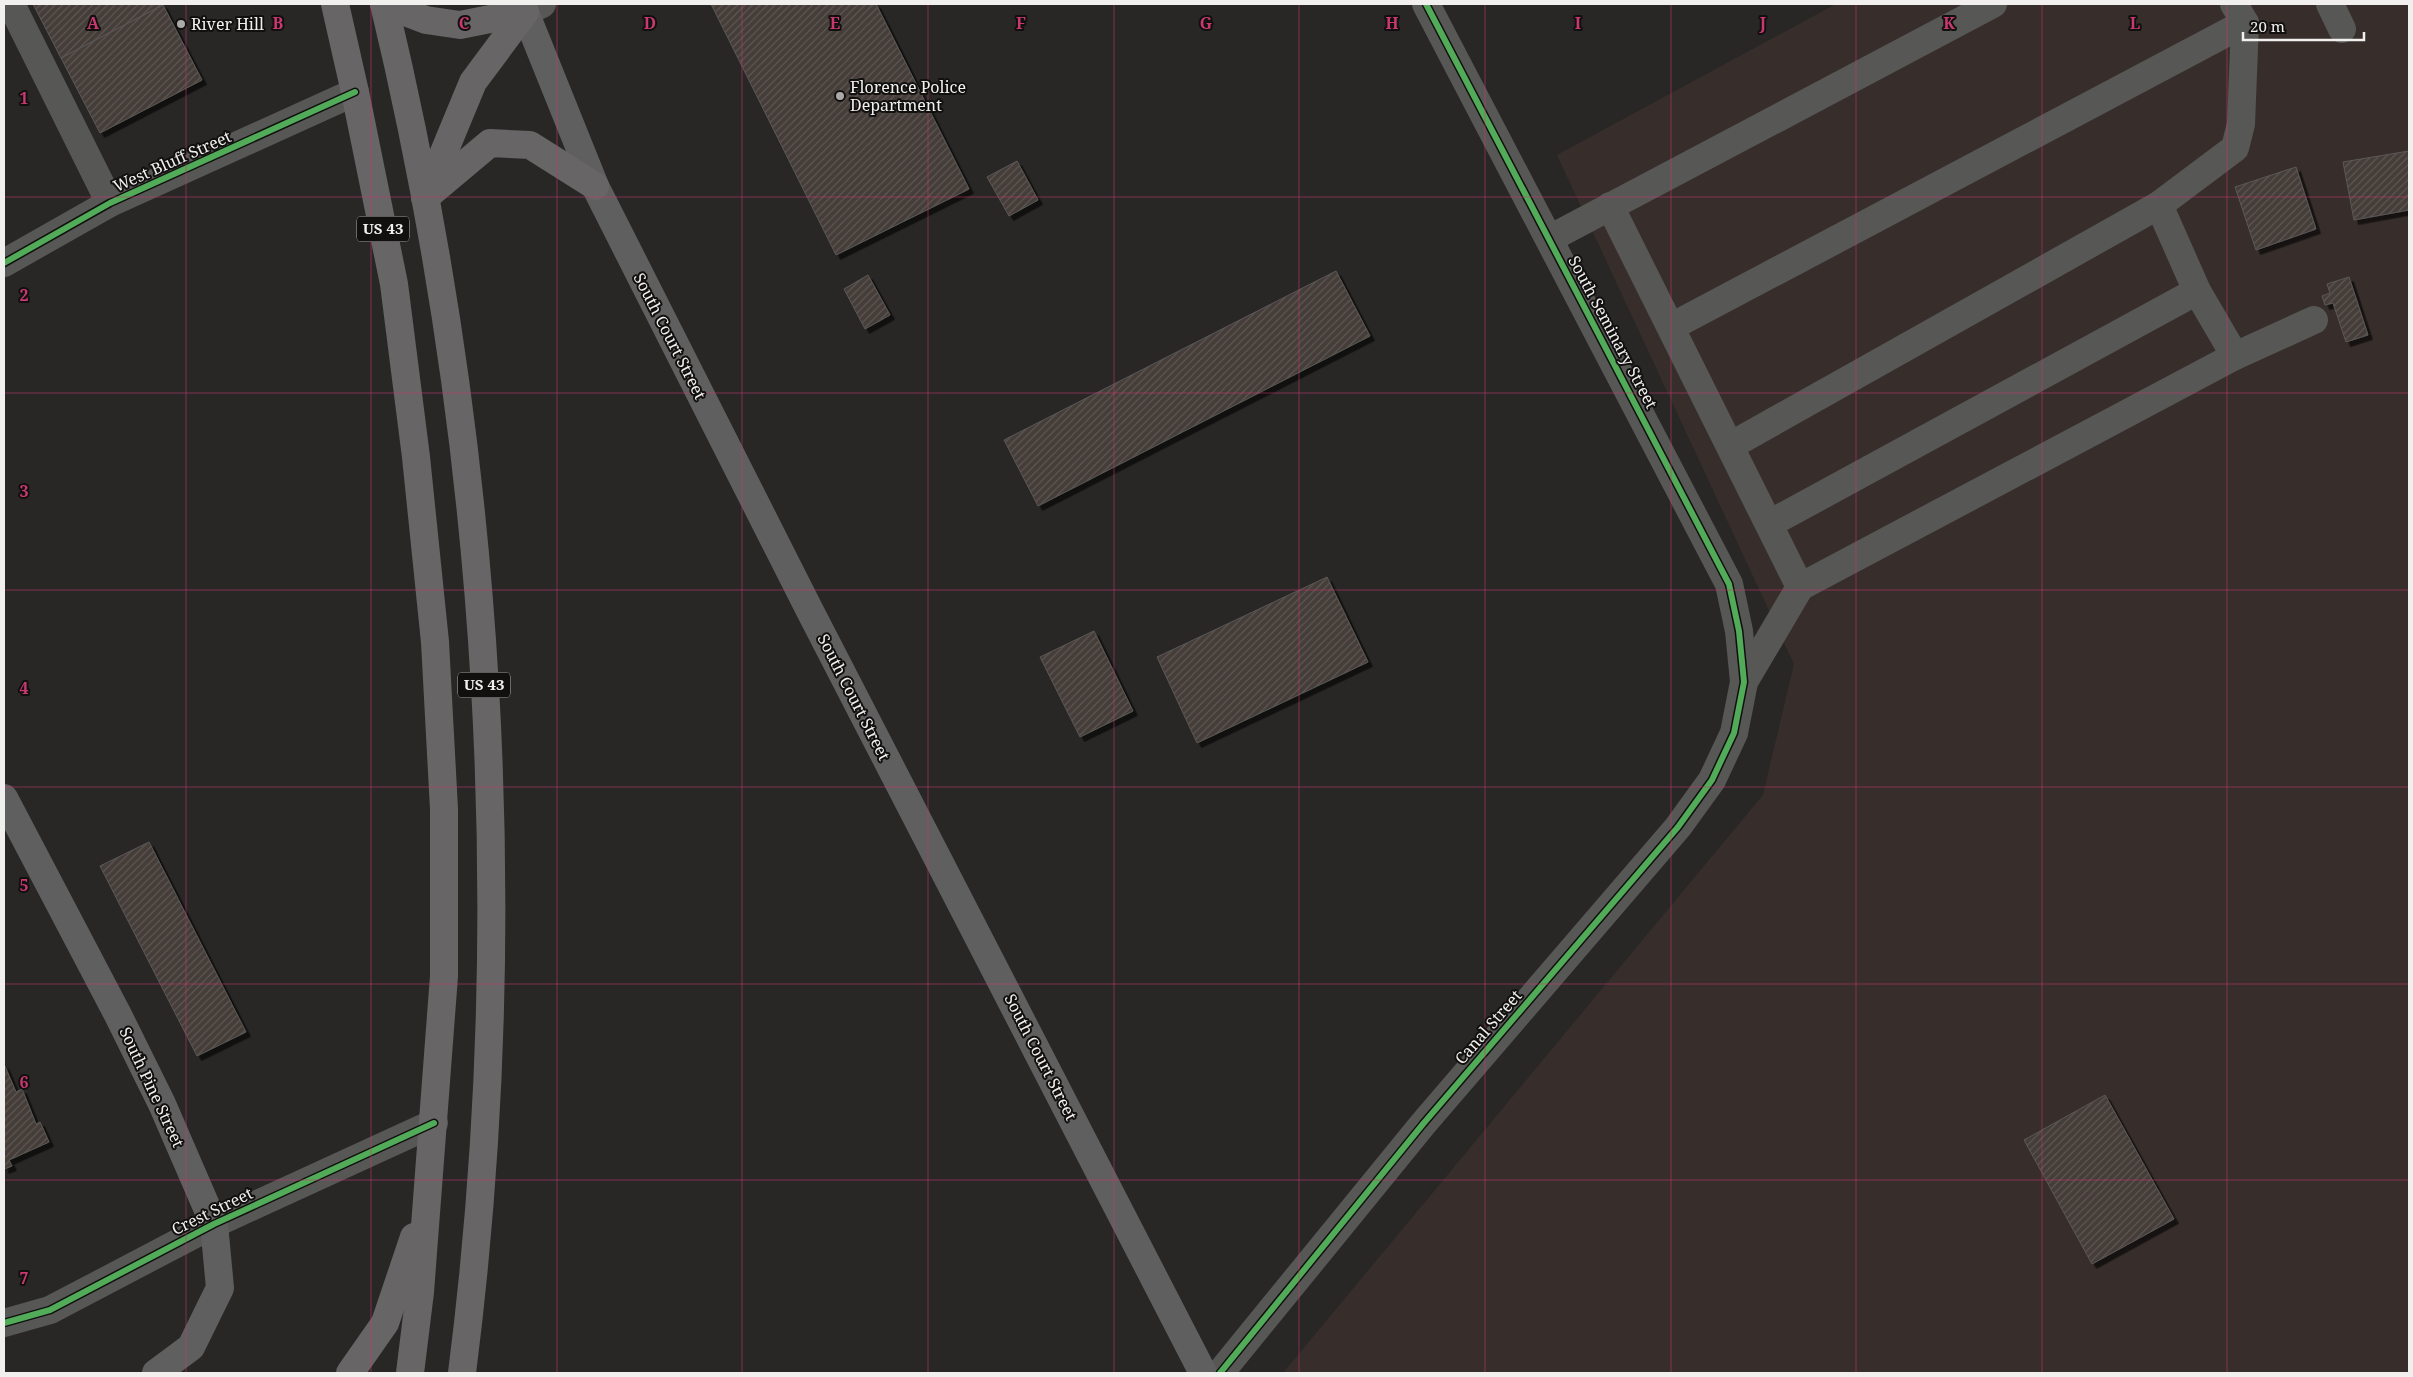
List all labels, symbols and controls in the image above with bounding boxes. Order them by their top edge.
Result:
scale bar [2243,10,2364,42]
text: A [87,12,100,34]
text: B [273,12,284,34]
text: C [459,12,470,34]
text: D [644,12,656,34]
text: E [830,12,840,34]
text: F [1016,12,1026,34]
text: G [1200,12,1212,34]
text: H [1385,12,1399,34]
text: I [1575,12,1581,34]
text: J [1759,12,1767,34]
text: K [1943,12,1955,34]
text: L [2130,12,2140,34]
place label: River Hill [191,13,264,35]
text: 20 m [2250,16,2285,36]
marker: River Hill [175,18,187,30]
place label: Florence Police Department [850,76,966,116]
text: 1 [19,87,29,109]
marker: Florence Police Department [834,90,846,102]
street label: West Bluff Street [109,125,235,197]
road number: US 43 [357,216,409,242]
street label: South Seminary Street [1563,252,1663,413]
street label: South Court Street [629,269,712,403]
text: 2 [19,284,29,306]
text: 3 [19,480,29,502]
street label: South Court Street [813,630,896,764]
road number: US 43 [458,672,510,698]
text: 4 [19,677,29,699]
text: 5 [19,874,29,896]
street label: Canal Street [1450,985,1527,1069]
street label: South Court Street [1000,990,1083,1124]
street label: South Pine Street [114,1023,190,1151]
text: 6 [19,1071,29,1093]
street label: Crest Street [168,1182,256,1240]
text: 7 [19,1267,29,1289]

